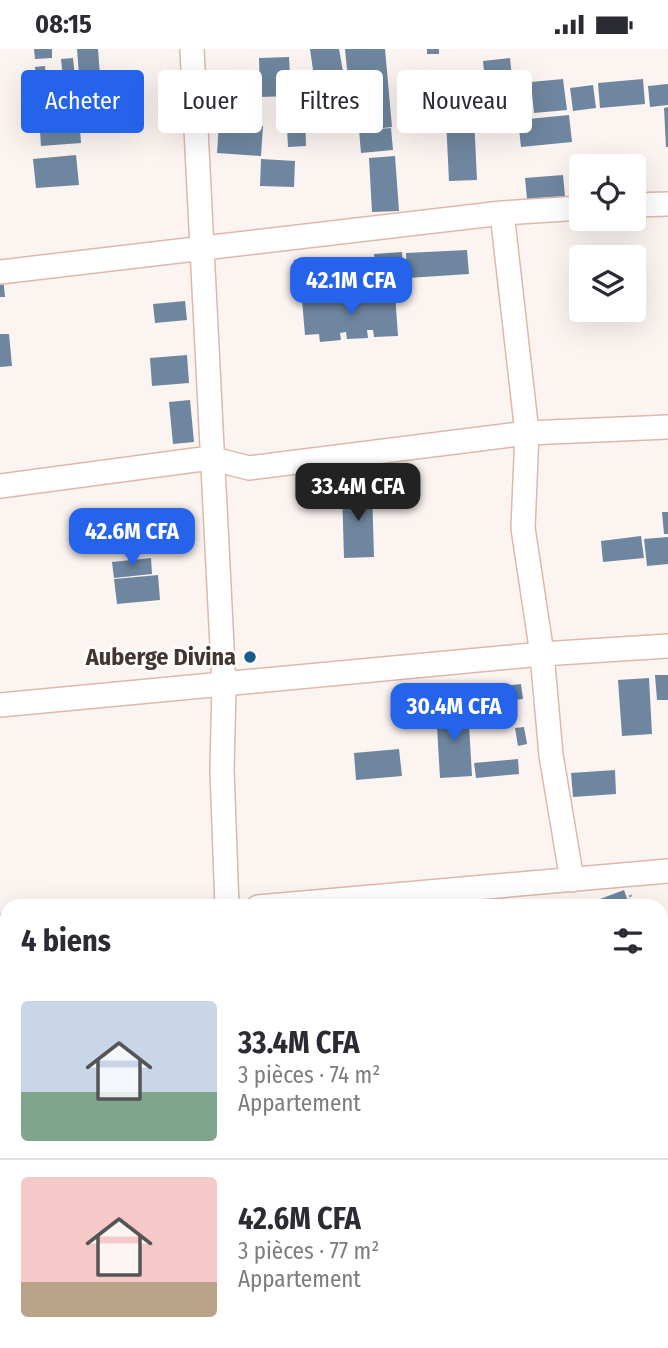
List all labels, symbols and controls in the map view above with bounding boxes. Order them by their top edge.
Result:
text: 08:15 [35,9,92,40]
chip: Acheter [21,70,144,133]
chip: Louer [158,70,262,133]
chip: Filtres [276,70,383,133]
chip: Nouveau [397,70,532,133]
map controls [569,154,646,322]
button: locate [569,154,646,231]
button: layers [569,245,646,322]
pin: 42.1M CFA [271,257,431,317]
text: 42.1M CFA [306,266,396,294]
pin: 33.4M CFA [278,463,438,523]
text: 33.4M CFA [311,472,405,500]
pin: 42.6M CFA [52,509,212,568]
text: 42.6M CFA [85,517,179,545]
place label: Auberge Divina [85,643,236,671]
marker: Auberge Divina [242,649,258,665]
pin: 30.4M CFA [374,683,534,743]
text: 30.4M CFA [407,692,501,720]
icon: filters [609,922,647,960]
text: 4 biens [21,923,111,959]
text: 33.4M CFA [238,1025,360,1061]
icon: home [77,1029,161,1113]
text: 3 pièces · 74 m² [238,1061,380,1089]
text: Appartement [238,1089,361,1117]
text: 42.6M CFA [238,1201,361,1237]
icon: home [77,1205,161,1289]
text: 3 pièces · 77 m² [238,1237,379,1265]
text: Appartement [238,1265,361,1293]

